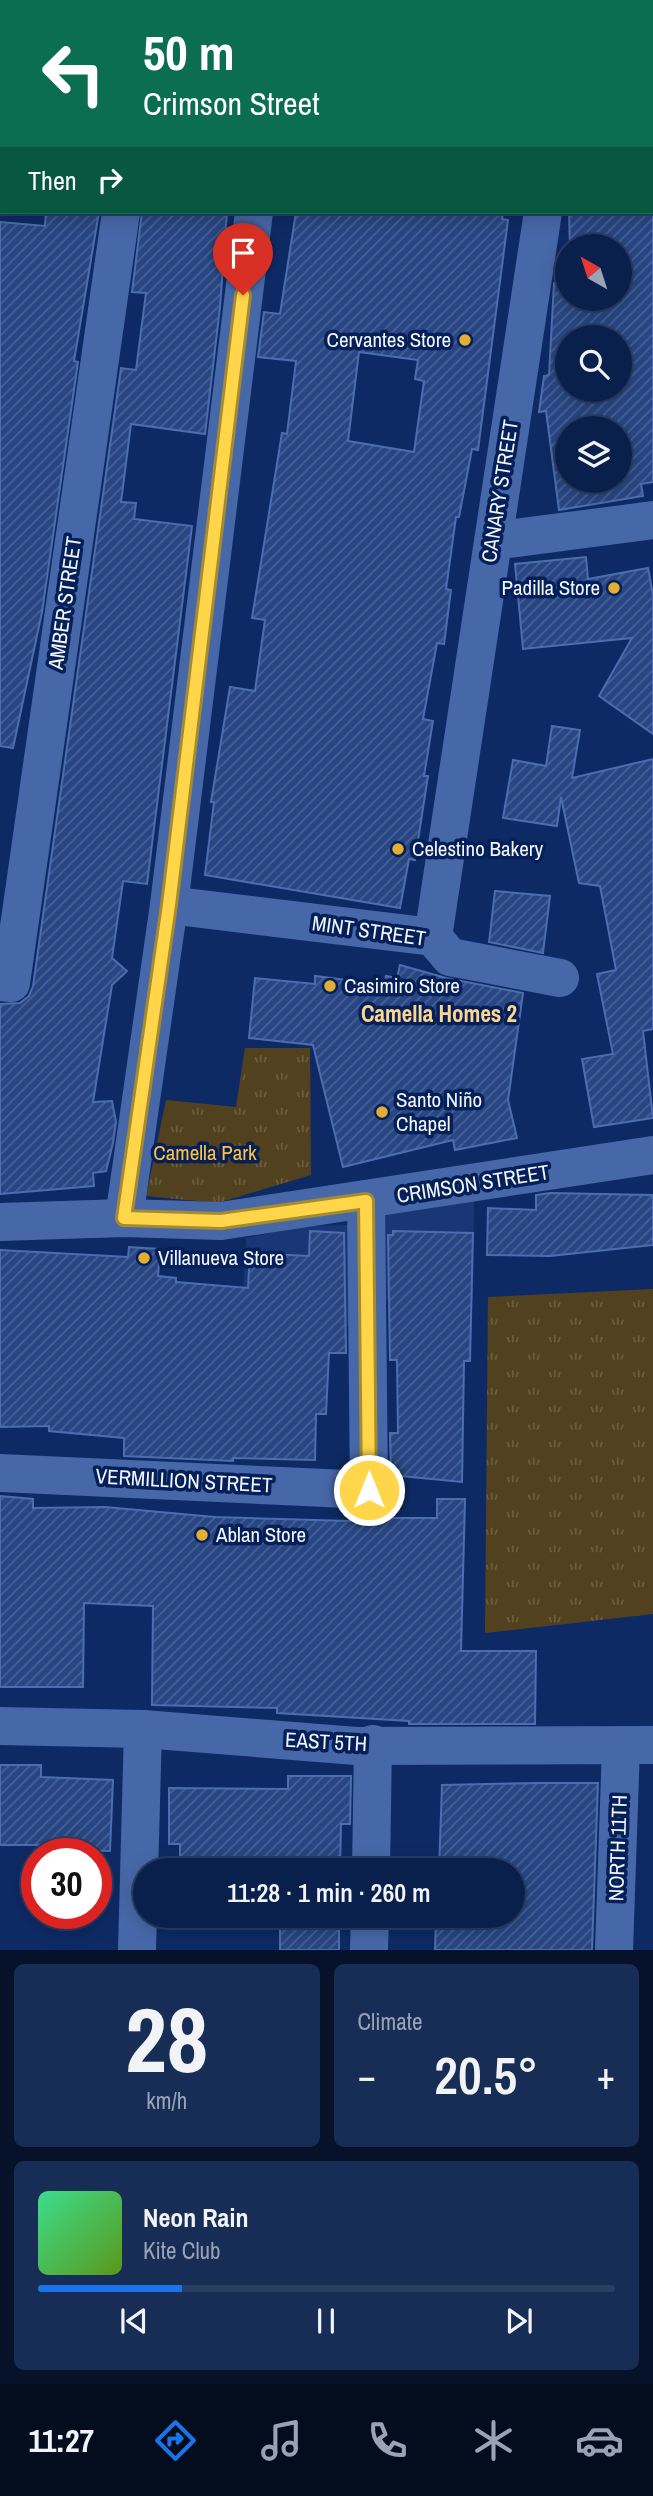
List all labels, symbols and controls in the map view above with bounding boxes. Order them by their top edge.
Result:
text: 50 m [143,19,235,85]
icon: left [28,28,119,119]
text: Crimson Street [143,82,319,125]
icon: right [91,161,129,199]
text: Then [28,163,77,198]
pin [213,223,273,295]
icon: arrive [224,234,262,272]
north arrow [555,234,632,312]
map controls [555,234,632,493]
place label: Cervantes Store [327,325,451,354]
button: search [555,325,632,402]
marker: Cervantes Store [457,332,473,348]
button: layers [555,416,632,493]
street label: CANARY STREET [474,417,525,564]
street label: AMBER STREET [41,534,88,672]
place label: Padilla Store [501,573,600,602]
marker: Padilla Store [606,580,622,596]
place label: Celestino Bakery [412,834,544,863]
marker: Celestino Bakery [390,841,406,857]
street label: MINT STREET [310,908,428,953]
place label: Casimiro Store [344,971,460,1000]
marker: Casimiro Store [322,978,338,994]
district label: Camella Homes 2 [361,998,517,1029]
place label: Santo Niño Chapel [396,1085,482,1138]
marker: Santo Niño Chapel [374,1104,390,1120]
park label: Camella Park [153,1138,257,1167]
street label: CRIMSON STREET [395,1157,552,1210]
place label: Villanueva Store [158,1243,284,1272]
marker: Villanueva Store [136,1250,152,1266]
position arrow [332,1453,406,1527]
street label: VERMILLION STREET [95,1461,274,1500]
place label: Ablan Store [215,1520,306,1549]
marker: Ablan Store [194,1527,210,1543]
street label: EAST 5TH [284,1725,368,1758]
street label: NORTH 11TH [601,1794,634,1902]
speed limit sign: 30 [21,1838,112,1929]
text: 11:28 · 1 min · 260 m [227,1875,431,1910]
text: 28 [125,1978,208,2100]
text: Climate [358,2006,422,2037]
text: 20.5° [434,2040,538,2110]
text: − [358,2050,376,2101]
text: + [597,2050,615,2101]
text: km/h [146,2085,187,2116]
text: Neon Rain [143,2200,248,2235]
text: Kite Club [143,2235,221,2266]
icon: previous [115,2302,153,2340]
icon: pause [307,2302,345,2340]
icon: next [500,2302,538,2340]
icon: directions [151,2416,200,2465]
icon: music [257,2416,306,2465]
icon: phone [363,2416,412,2465]
icon: climate [469,2416,518,2465]
icon: car [575,2416,624,2465]
text: 11:27 [29,2419,94,2462]

